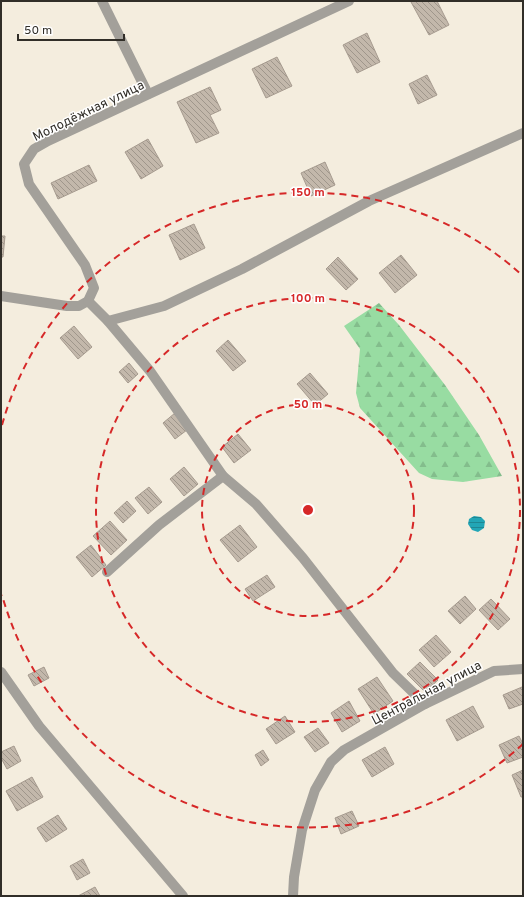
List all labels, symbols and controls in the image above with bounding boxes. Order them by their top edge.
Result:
scale bar [18,16,124,42]
text: 50 m [24,23,52,39]
street label: Молодёжная улица [30,78,147,146]
text: 150 m [291,185,325,201]
text: 100 m [291,291,325,307]
text: 50 m [294,397,322,413]
centre of rings [301,503,315,517]
street label: Центральная улица [369,658,485,729]

